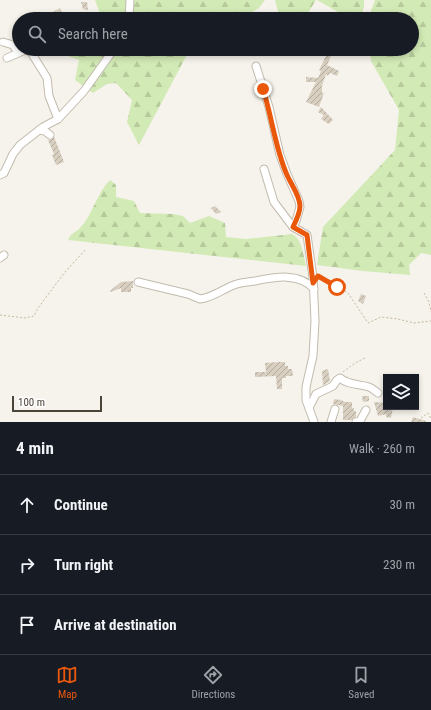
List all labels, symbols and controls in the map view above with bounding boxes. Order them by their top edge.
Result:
search box [12,12,419,56]
icon: search [26,23,48,45]
text: Search here [58,25,128,43]
route end [254,80,272,98]
route start [328,278,346,296]
map controls [383,374,419,410]
button: layers [383,374,419,410]
scale bar [12,394,102,413]
text: 100 m [18,396,45,409]
text: 4 min [16,438,54,458]
text: Walk · 260 m [349,441,415,456]
icon: ahead [16,494,38,516]
text: Continue [54,496,108,514]
text: 30 m [389,497,415,512]
icon: right [16,554,38,576]
text: Turn right [54,556,113,574]
text: 230 m [383,557,415,572]
icon: arrive [16,614,38,636]
text: Arrive at destination [54,616,177,634]
tab: Map [56,664,78,701]
tab: Directions [191,664,235,701]
tab: Saved [348,664,375,701]

